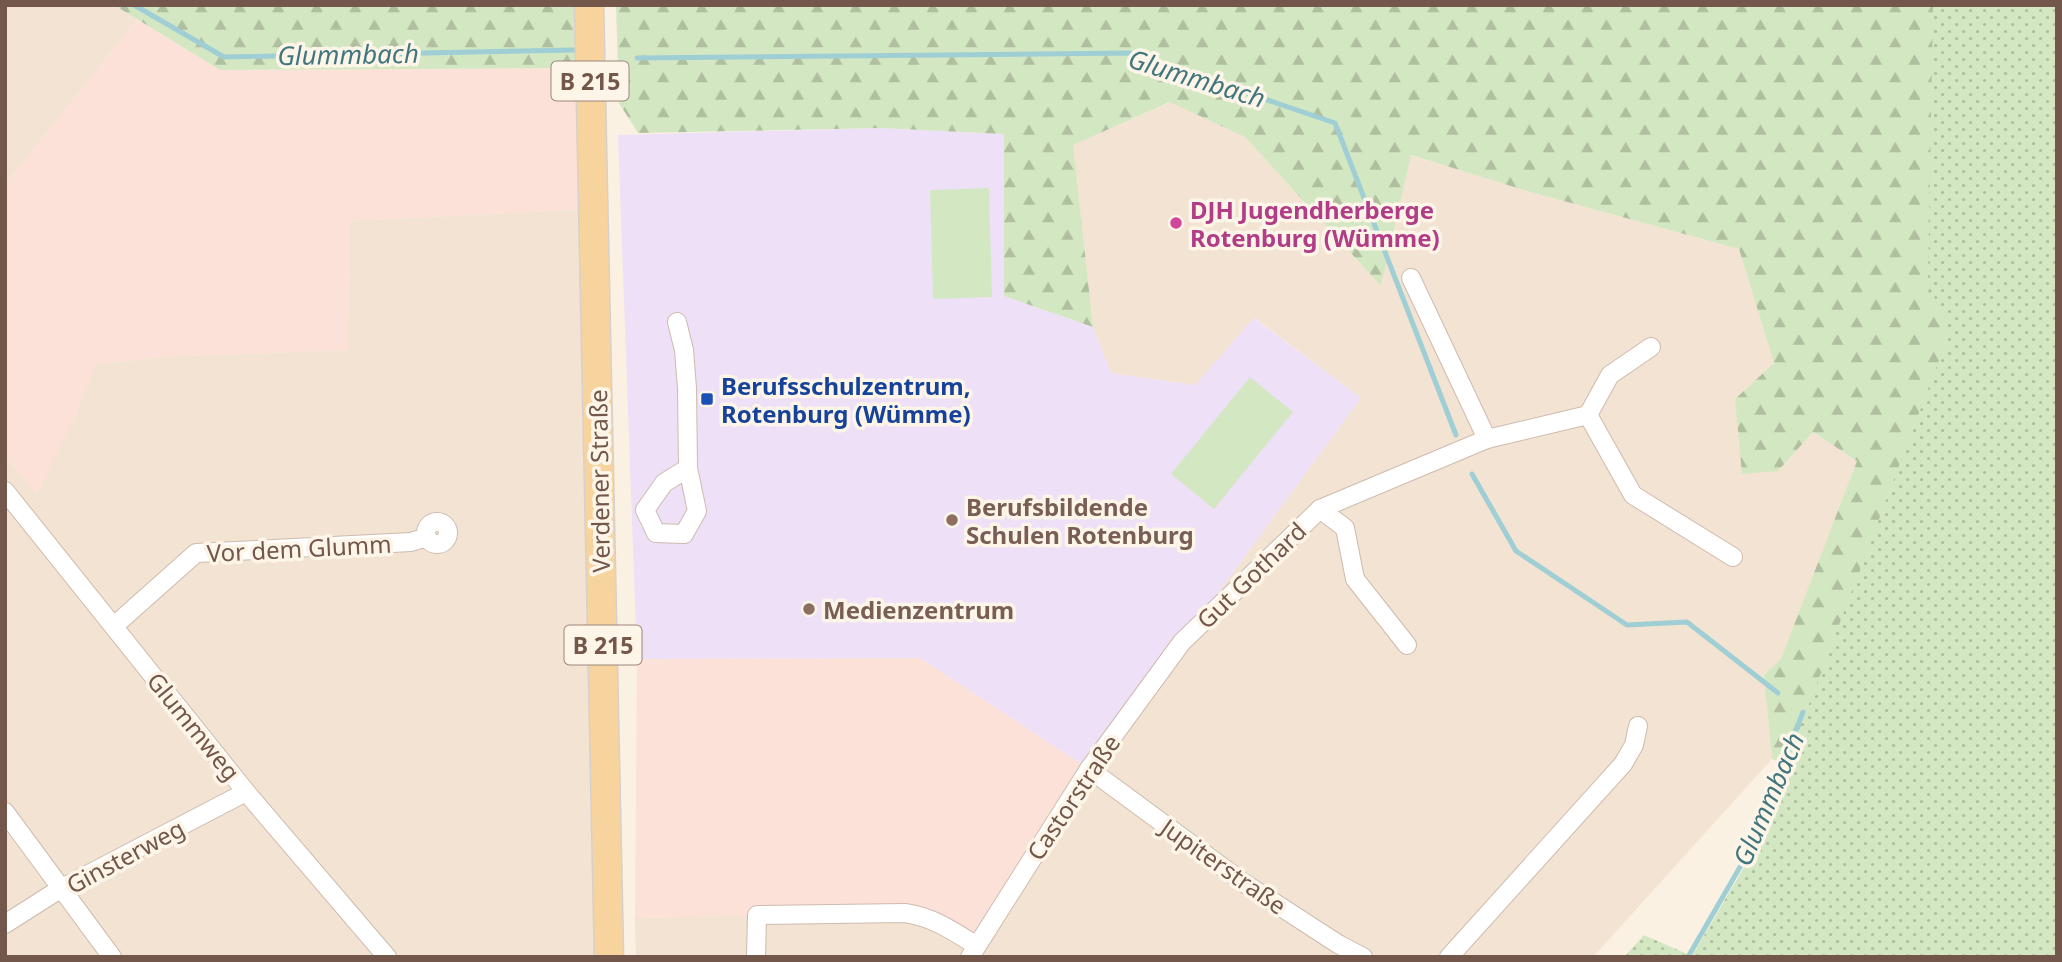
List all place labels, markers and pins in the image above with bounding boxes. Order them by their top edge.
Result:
place label: DJH Jugendherberge Rotenburg (Wümme) [1190,193,1440,254]
marker: DJH Jugendherberge Rotenburg (Wümme) [1168,215,1184,231]
place label: Berufsschulzentrum, Rotenburg (Wümme) [721,369,971,430]
marker: Berufsschulzentrum, Rotenburg (Wümme) [699,391,715,407]
place label: Berufsbildende Schulen Rotenburg [966,490,1194,551]
marker: Berufsbildende Schulen Rotenburg [944,512,960,528]
place label: Medienzentrum [823,593,1014,626]
marker: Medienzentrum [801,601,817,617]

